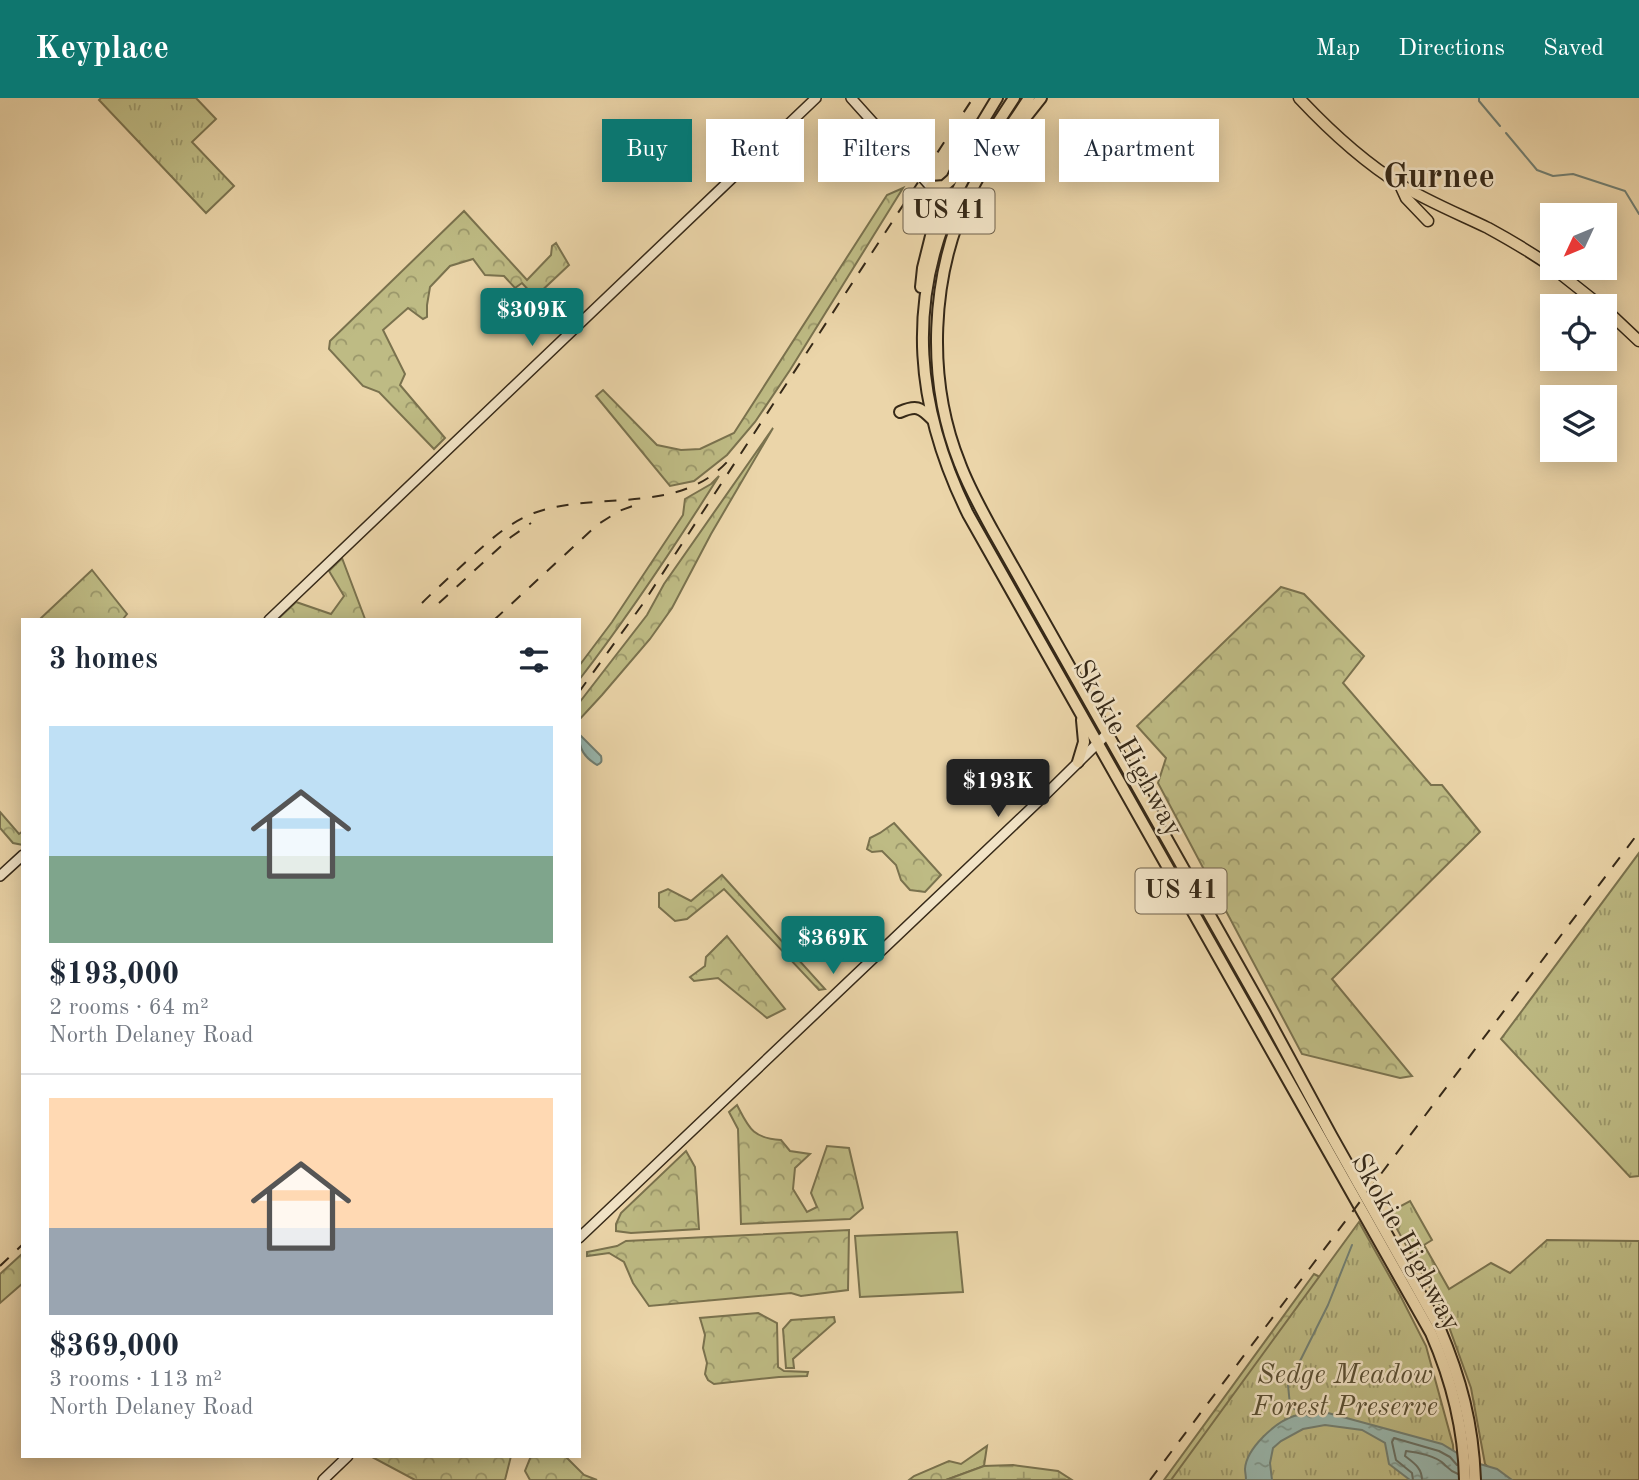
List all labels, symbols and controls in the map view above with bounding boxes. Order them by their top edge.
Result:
text: Keyplace [35,33,169,66]
text: Map [1316,37,1360,61]
text: Directions [1398,37,1505,61]
text: Saved [1543,37,1604,61]
chip: Buy [602,119,692,182]
chip: Rent [706,119,804,182]
chip: Filters [818,119,935,182]
chip: New [949,119,1045,182]
chip: Apartment [1059,119,1219,182]
district label: Gurnee [1383,160,1495,195]
road number: US 41 [904,188,995,234]
north arrow [1540,203,1617,280]
map controls [1540,203,1617,462]
pin: $309K [483,288,581,348]
button: locate [1540,294,1617,371]
text: $309K [496,299,568,322]
button: layers [1540,385,1617,462]
icon: filters [515,641,553,679]
text: 3 homes [49,645,158,675]
street label: Skokie Highway [1067,656,1187,842]
pin: $193K [949,760,1047,819]
text: $193K [962,770,1034,793]
icon: home [238,771,364,897]
road number: US 41 [1136,869,1226,914]
pin: $369K [784,916,882,976]
text: $369K [797,927,869,950]
text: $193,000 [49,960,179,990]
text: 2 rooms · 64 m² [49,996,209,1019]
text: North Delaney Road [49,1024,254,1047]
icon: home [238,1143,364,1269]
street label: Skokie Highway [1345,1150,1465,1336]
text: $369,000 [49,1332,179,1362]
park label: Sedge Meadow Forest Preserve [1251,1362,1438,1422]
text: 3 rooms · 113 m² [49,1368,222,1391]
text: North Delaney Road [49,1396,254,1419]

